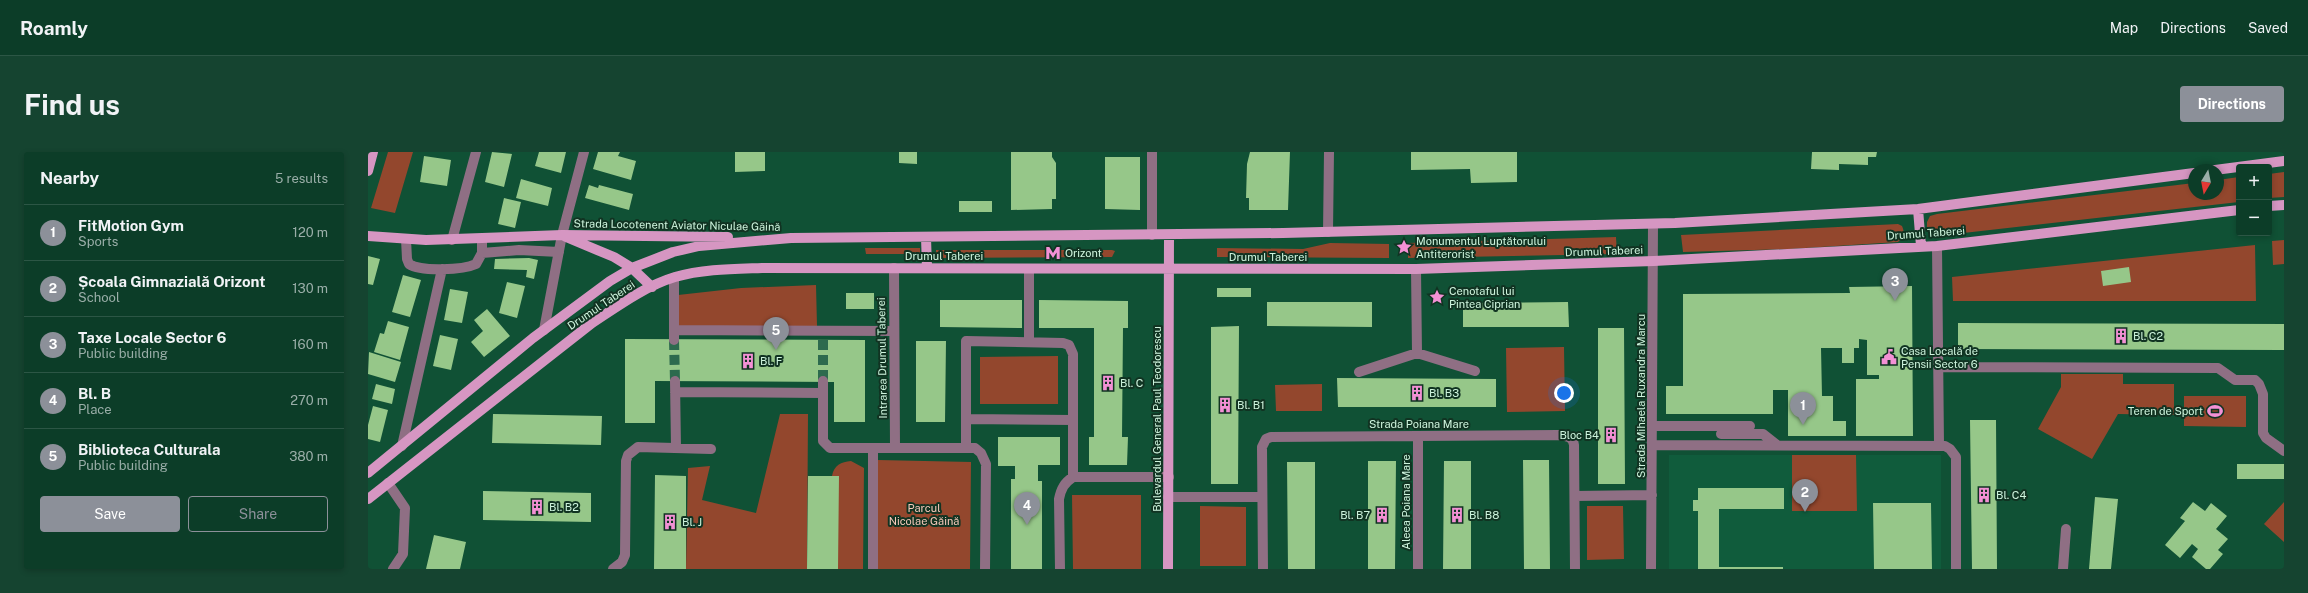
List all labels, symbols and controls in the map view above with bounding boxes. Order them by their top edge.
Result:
text: Roamly [20,17,88,39]
text: Map [2110,20,2138,36]
text: Directions [2160,20,2226,36]
text: Saved [2248,20,2288,36]
button: Directions [2180,86,2284,122]
text: Find us [24,88,120,121]
north arrow [2188,164,2224,200]
map controls [2236,164,2272,236]
button: + [2236,164,2272,200]
text: Nearby [40,168,99,188]
text: 5 results [275,171,328,186]
button: − [2236,200,2272,236]
text: FitMotion Gym [78,217,184,234]
street label: Strada Locotenent Aviator Niculae Găină [574,217,780,233]
street label: Drumul Taberei [1887,224,1965,242]
text: 1 [50,225,56,240]
text: 120 m [293,225,328,240]
text: Sports [78,234,118,249]
place label: Monumentul Luptătorului Antiterorist [1416,235,1546,260]
place icon: Monumentul Luptătorului Antiterorist [1395,238,1413,256]
metro station icon: Orizont [1044,244,1062,262]
street label: Drumul Taberei [1565,244,1643,258]
place label: Orizont [1065,247,1102,259]
street label: Drumul Taberei [905,250,983,262]
street label: Drumul Taberei [1229,251,1307,263]
pin: 3 [1882,268,1908,301]
text: Școala Gimnazială Orizont [78,273,265,290]
street label: Drumul Taberei [565,278,637,332]
text: 2 [49,281,57,296]
text: 130 m [292,281,328,296]
place label: Cenotaful lui Pintea Ciprian [1449,285,1520,310]
place icon: Cenotaful lui Pintea Ciprian [1428,288,1446,306]
text: School [78,290,120,305]
street label: Intrarea Drumul Taberei [875,297,889,419]
street label: Strada Mihaela Ruxandra Marcu [1635,314,1647,478]
pin: 5 [763,317,789,350]
street label: Bulevardul General Paul Teodorescu [1151,326,1163,512]
building icon: Bl. C2 [2112,327,2130,345]
text: Taxe Locale Sector 6 [78,329,226,346]
place label: Bl. C2 [2133,330,2163,342]
text: 3 [49,337,57,352]
text: 160 m [292,337,328,352]
place label: Casa Locală de Pensii Sector 6 [1901,345,1978,370]
text: Public building [78,346,168,361]
public building icon: Casa Locală de Pensii Sector 6 [1880,348,1898,366]
building icon: Bl. F [739,352,757,370]
place label: Bl. F [760,355,782,367]
building icon: Bl. C [1099,374,1117,392]
place label: Bl. C [1120,377,1143,389]
your location [1554,383,1574,403]
building icon: Bl. B3 [1408,384,1426,402]
text: Bl. B [78,385,111,402]
place label: Bl. B3 [1429,387,1459,399]
pin: 1 [1790,392,1816,425]
text: 4 [49,393,57,408]
text: 270 m [290,393,328,408]
building icon: Bl. B1 [1216,396,1234,414]
place label: Bl. B1 [1237,399,1265,411]
text: Place [78,402,112,417]
sports icon: Teren de Sport [2206,402,2224,420]
place label: Teren de Sport [2128,405,2203,417]
street label: Strada Poiana Mare [1369,418,1469,430]
building icon: Bloc B4 [1602,426,1620,444]
place label: Bloc B4 [1559,429,1599,441]
text: Biblioteca Culturala [78,441,221,458]
text: 5 [49,449,57,464]
text: 380 m [289,449,328,464]
street label: Aleea Poiana Mare [1400,454,1412,550]
text: Public building [78,458,168,473]
pin: 2 [1792,479,1818,512]
building icon: Bl. C4 [1975,486,1993,504]
place label: Bl. C4 [1996,489,2026,501]
pin: 4 [1014,492,1040,525]
button: Save [40,496,180,532]
button: Share [188,496,328,532]
building icon: Bl. B2 [528,498,546,516]
place label: Bl. B2 [549,501,579,513]
park label: Parcul Nicolae Găină [889,502,959,527]
building icon: Bl. B7 [1373,506,1391,524]
building icon: Bl. B8 [1448,506,1466,524]
place label: Bl. B7 [1340,509,1370,521]
place label: Bl. B8 [1469,509,1499,521]
building icon: Bl. J [661,513,679,531]
place label: Bl. J [682,516,702,528]

